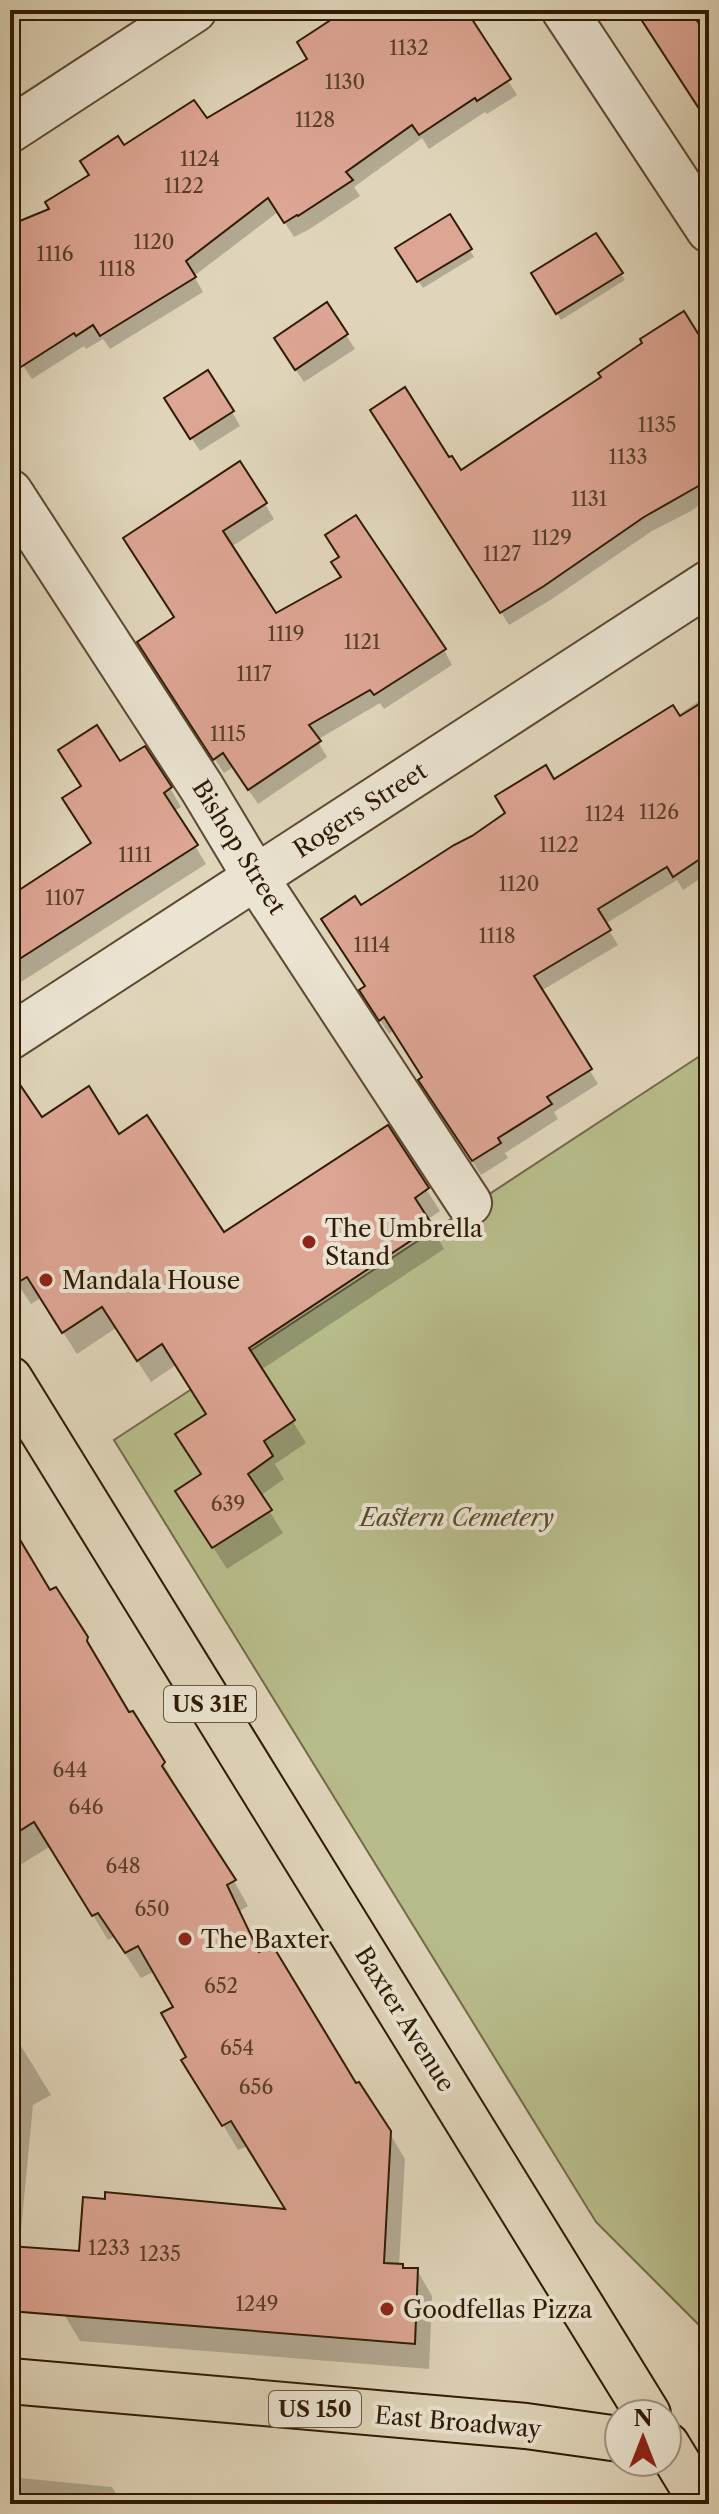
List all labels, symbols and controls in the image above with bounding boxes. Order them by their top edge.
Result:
house number: 1132 [389,36,429,60]
house number: 1130 [325,70,365,94]
house number: 1128 [295,108,335,132]
house number: 1124 [180,147,220,171]
house number: 1122 [164,174,204,198]
house number: 1120 [134,230,175,254]
house number: 1116 [37,242,73,266]
house number: 1118 [98,257,136,281]
house number: 1135 [638,413,676,437]
house number: 1133 [609,445,647,469]
house number: 1131 [571,487,608,511]
house number: 1129 [532,526,572,550]
house number: 1127 [483,542,521,566]
house number: 1119 [268,622,304,646]
house number: 1121 [344,630,381,654]
house number: 1117 [236,662,272,686]
house number: 1115 [210,722,246,746]
street label: Rogers Street [288,756,432,864]
street label: Bishop Street [186,774,292,920]
house number: 1126 [639,800,679,824]
house number: 1124 [585,802,625,826]
house number: 1122 [539,833,579,857]
house number: 1111 [118,843,152,867]
house number: 1120 [499,872,540,896]
house number: 1107 [45,886,85,910]
house number: 1118 [478,924,516,948]
house number: 1114 [354,933,390,957]
place label: The Umbrella Stand [325,1214,483,1271]
marker: The Umbrella Stand [300,1233,318,1251]
place label: Mandala House [62,1266,240,1295]
marker: Mandala House [37,1271,55,1289]
house number: 639 [211,1492,245,1516]
park label: Eastern Cemetery [358,1503,554,1532]
road number: US 31E [164,1686,256,1722]
house number: 644 [53,1758,87,1782]
house number: 646 [69,1795,103,1819]
house number: 648 [105,1854,141,1878]
house number: 650 [134,1897,170,1921]
place label: The Baxter [201,1925,329,1954]
marker: The Baxter [176,1930,194,1948]
street label: Baxter Avenue [349,1941,461,2097]
house number: 652 [204,1974,238,1998]
house number: 654 [220,2036,254,2060]
house number: 656 [239,2075,273,2099]
house number: 1233 [88,2236,130,2260]
house number: 1235 [139,2242,181,2266]
house number: 1249 [235,2292,279,2316]
place label: Goodfellas Pizza [403,2295,593,2324]
marker: Goodfellas Pizza [378,2300,396,2318]
road number: US 150 [269,2391,361,2427]
north arrow [603,2398,683,2478]
street label: East Broadway [373,2400,543,2444]
text: N [633,2405,653,2432]

